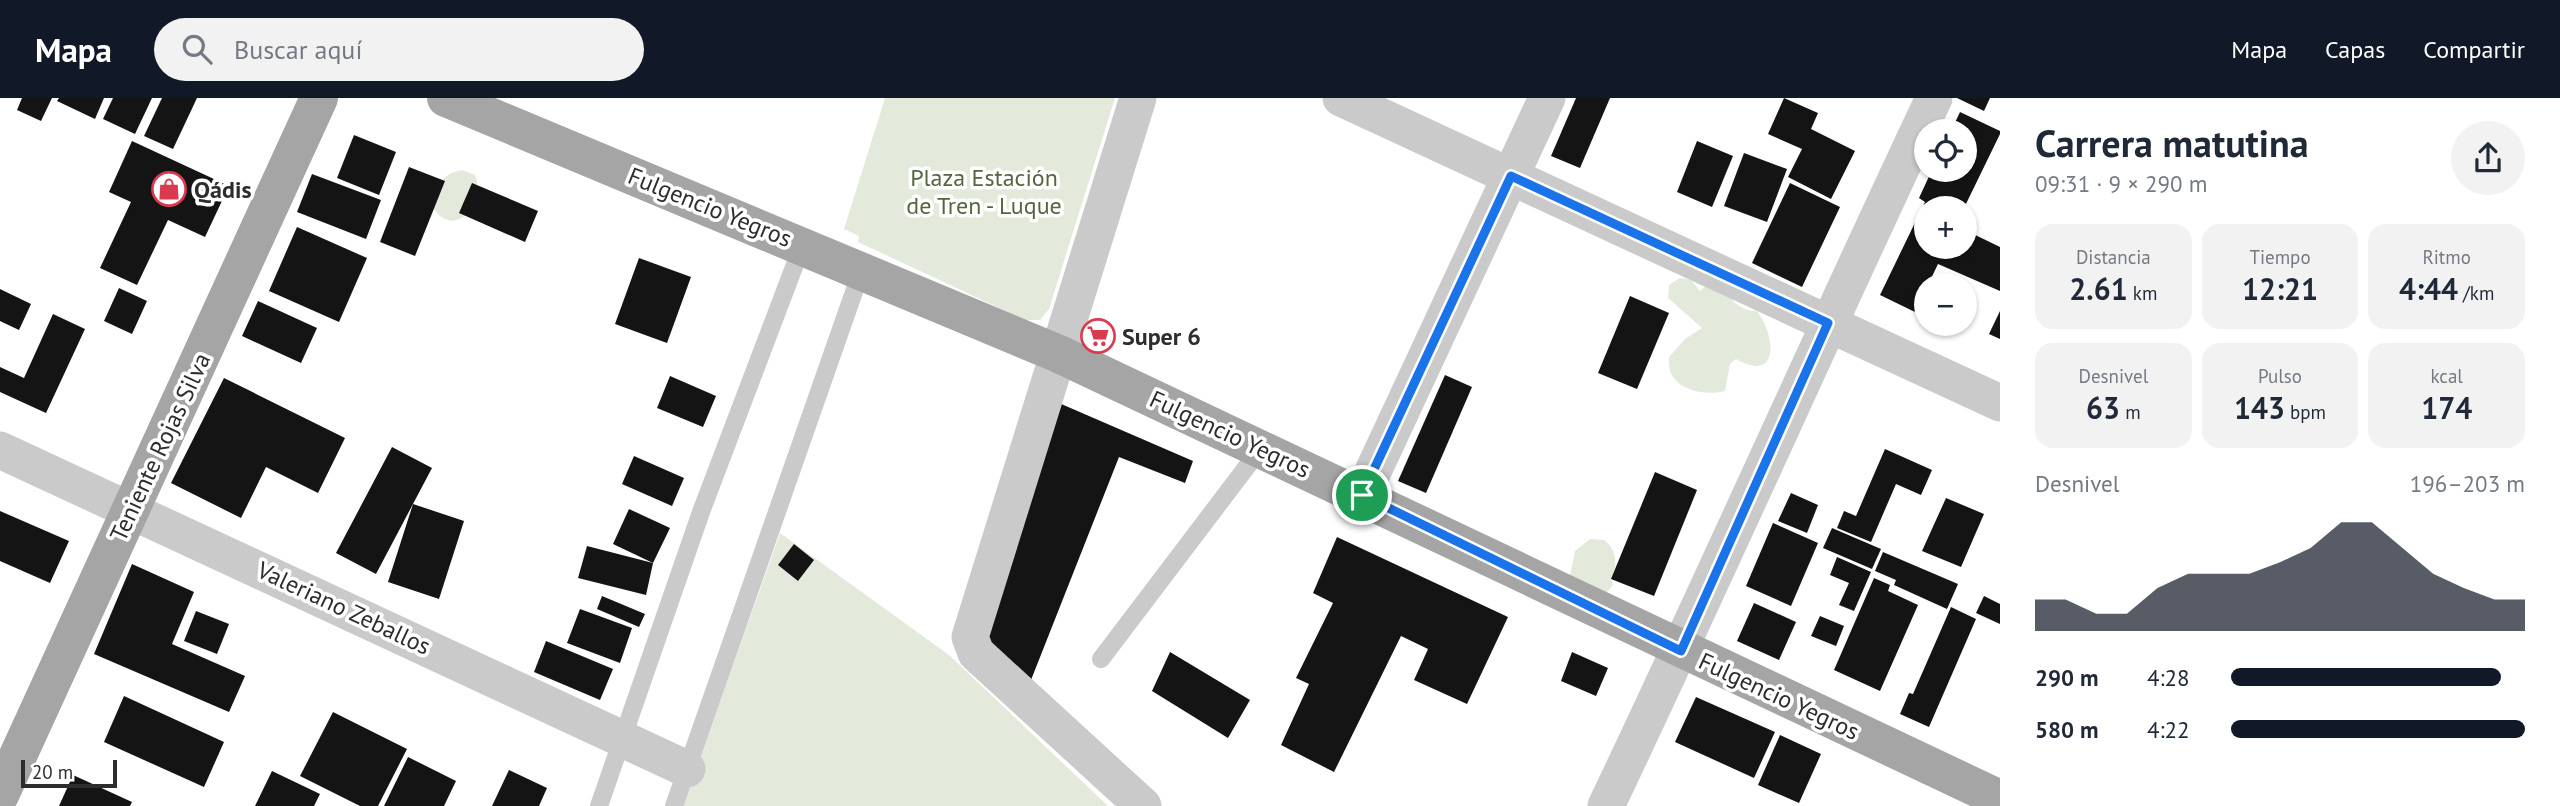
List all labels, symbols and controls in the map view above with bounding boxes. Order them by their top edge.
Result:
search box [154,18,644,81]
text: Mapa [35,28,112,71]
icon: search [178,30,216,68]
text: Buscar aquí [234,33,362,66]
text: Mapa [2231,34,2287,65]
text: Capas [2325,34,2385,65]
text: Compartir [2423,34,2525,65]
text: Carrera matutina [2035,118,2309,167]
map controls [1914,119,1977,336]
button: locate [1914,119,1977,182]
button: share [2451,121,2525,195]
street label: Fulgencio Yegros [624,160,796,254]
park label: Plaza Estación de Tren - Luque [906,162,1062,221]
text: 09:31 · 9 × 290 m [2035,169,2207,198]
shop icon: Qádis [150,170,188,208]
place label: Qádis [194,174,252,205]
button: + [1914,196,1977,259]
text: Distancia [2076,245,2151,269]
text: Tiempo [2249,245,2311,269]
text: Ritmo [2422,245,2471,269]
text: 2.61 [2069,269,2128,308]
text: 12:21 [2242,269,2318,308]
text: 4:44 [2399,269,2458,308]
button: − [1914,273,1977,336]
text: km [2128,281,2157,305]
text: /km [2458,281,2494,305]
supermarket icon: Super 6 [1079,317,1117,355]
place label: Super 6 [1122,321,1201,352]
street label: Teniente Rojas Silva [103,348,217,546]
text: Desnivel [2078,364,2148,388]
text: Pulso [2258,364,2302,388]
text: kcal [2430,364,2463,388]
street label: Fulgencio Yegros [1145,383,1315,485]
text: 63 [2086,388,2120,427]
text: 143 [2234,388,2285,427]
text: 174 [2421,388,2472,427]
text: m [2120,400,2141,424]
text: bpm [2285,400,2326,424]
pin [1332,465,1392,525]
text: Desnivel [2035,469,2119,498]
text: 196–203 m [2410,469,2525,498]
icon: arrive [1343,476,1381,514]
street label: Valeriano Zeballos [251,554,436,662]
street label: Fulgencio Yegros [1694,645,1864,747]
text: 290 m [2035,663,2098,692]
text: 4:28 [2147,663,2190,692]
text: 580 m [2035,715,2098,744]
text: 4:22 [2147,715,2190,744]
scale bar [21,757,117,789]
text: 20 m [32,760,73,784]

